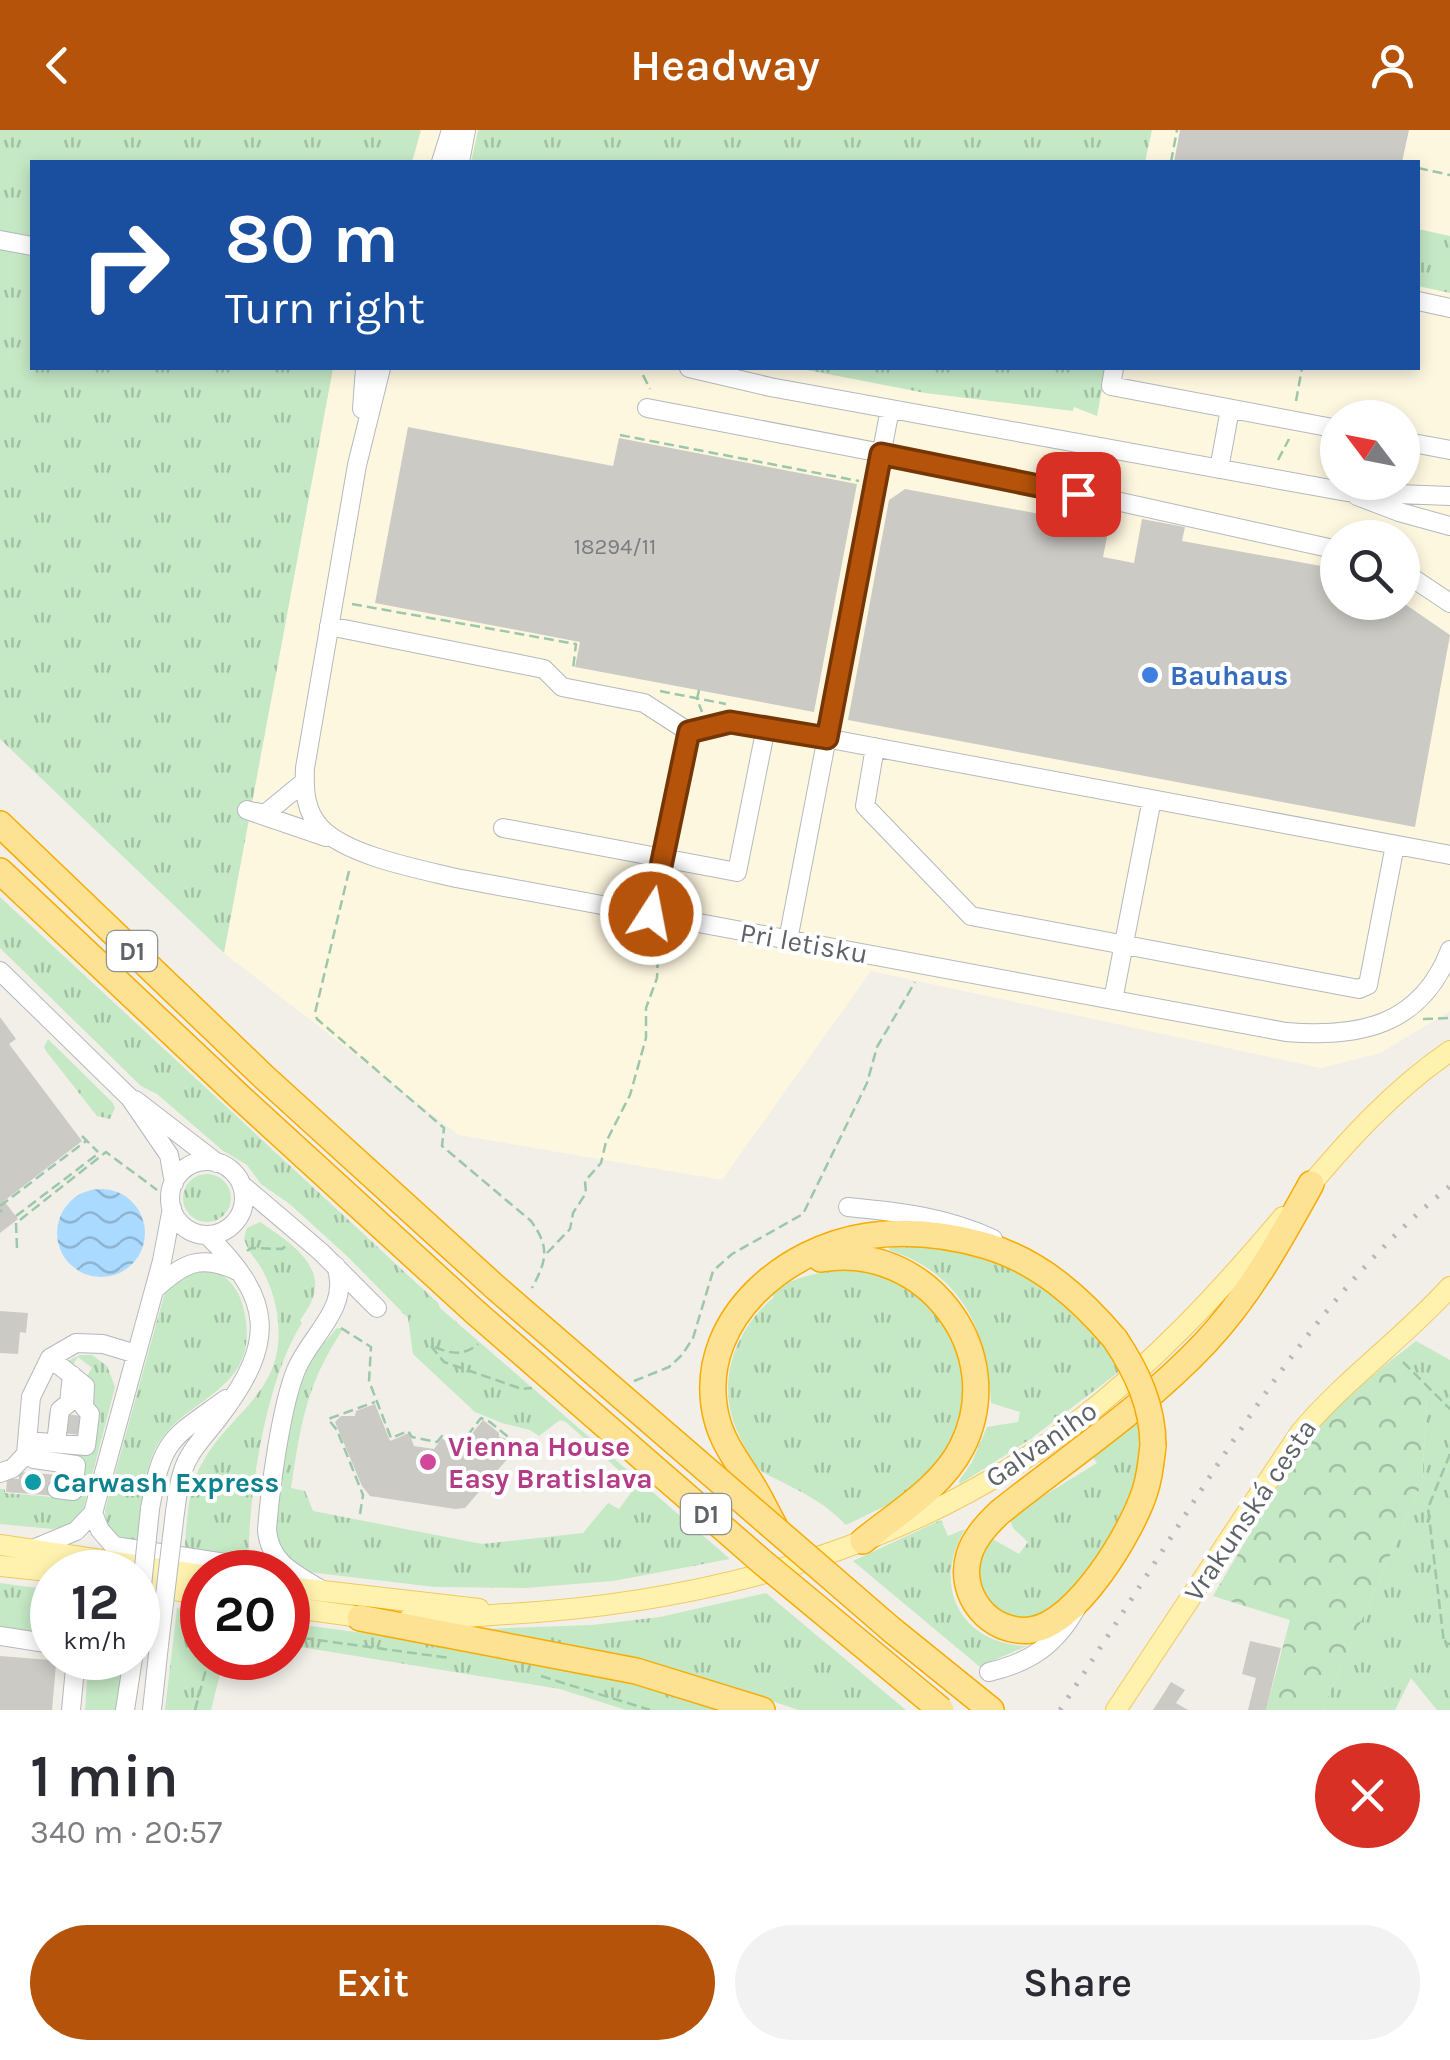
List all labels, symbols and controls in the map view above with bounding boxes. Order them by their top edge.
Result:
icon: back [30,38,85,93]
icon: person [1365,38,1420,93]
text: Headway [630,39,820,91]
text: 80 m [225,198,399,280]
icon: right [60,200,190,330]
text: Turn right [225,282,425,334]
north arrow [1320,400,1420,500]
map controls [1320,400,1420,620]
pin [1036,452,1121,537]
icon: arrive [1051,467,1106,522]
button: search [1320,520,1420,620]
house number: 18294/11 [574,534,656,560]
place label: Bauhaus [1170,659,1288,692]
marker: Bauhaus [1139,664,1161,686]
position arrow [599,862,703,966]
street label: Pri letisku [738,916,870,970]
road number: D1 [107,931,157,971]
street label: Galvaniho [979,1394,1103,1494]
street label: Vrakunská cesta [1177,1413,1323,1607]
place label: Vienna House Easy Bratislava [448,1430,653,1495]
marker: Vienna House Easy Bratislava [417,1451,439,1473]
place label: Carwash Express [53,1466,279,1499]
marker: Carwash Express [22,1471,44,1493]
road number: D1 [681,1494,731,1534]
speed limit sign: 20 [180,1550,310,1680]
text: 12 [71,1573,119,1632]
text: km/h [63,1626,127,1655]
text: 1 min [30,1741,179,1811]
button: close [1315,1743,1420,1848]
text: 340 m · 20:57 [30,1814,222,1851]
button: Exit [30,1925,715,2040]
button: Share [735,1925,1420,2040]

